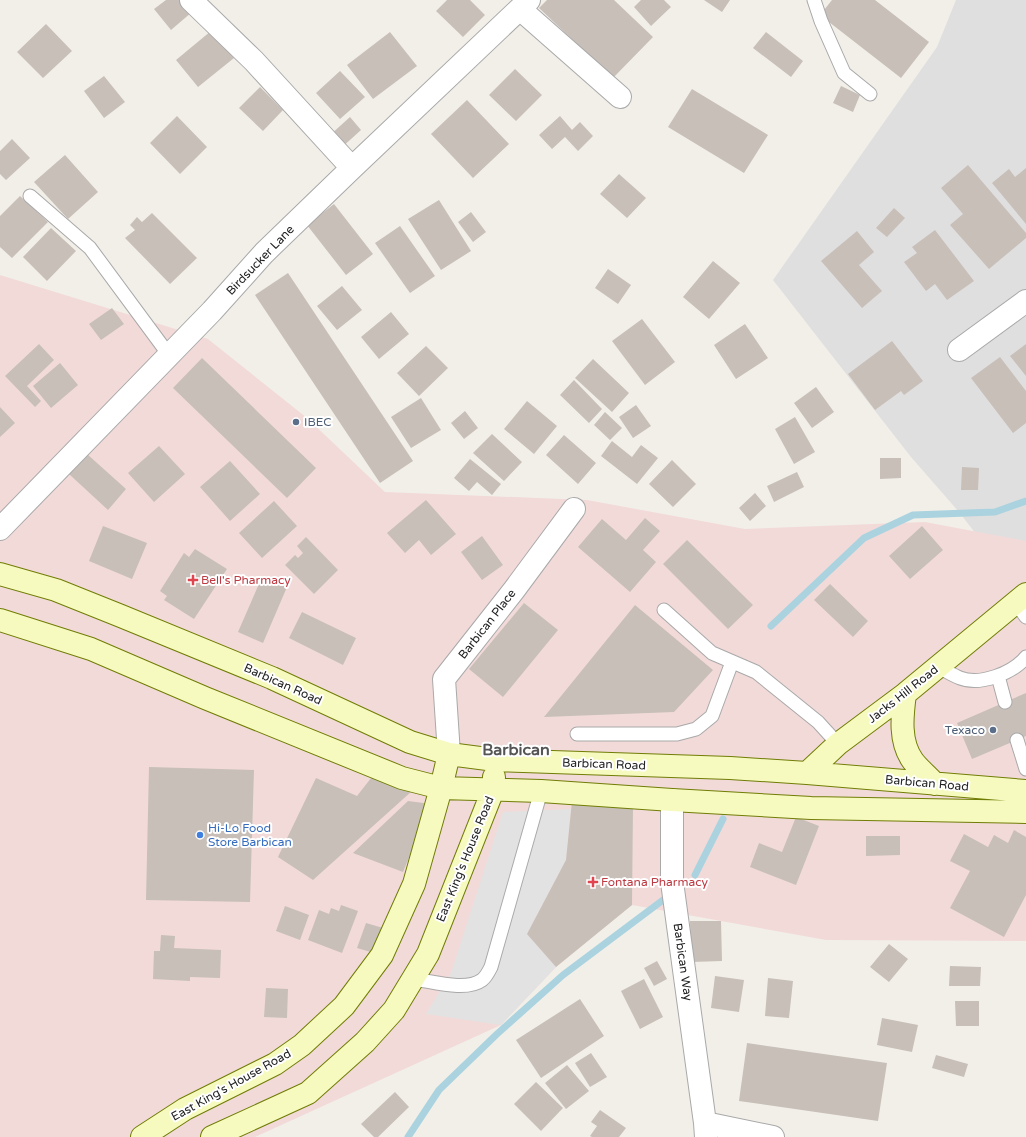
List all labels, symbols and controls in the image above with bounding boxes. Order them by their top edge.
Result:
street label: Birdsucker Lane [223,222,297,298]
place label: IBEC [304,415,332,429]
marker: IBEC [291,417,301,427]
place label: Bell's Pharmacy [201,573,291,587]
marker: Bell's Pharmacy [188,575,198,585]
street label: Barbican Place [455,586,519,662]
street label: Barbican Road [242,661,324,707]
street label: Jacks Hill Road [865,662,941,726]
place label: Texaco [945,723,985,737]
marker: Texaco [988,725,998,735]
district label: Barbican [482,740,550,760]
street label: Barbican Road [562,756,646,772]
street label: Barbican Road [885,772,969,794]
street label: East King's House Road [433,794,497,924]
place label: Hi-Lo Food Store Barbican [208,821,292,849]
marker: Hi-Lo Food Store Barbican [195,830,205,840]
place label: Fontana Pharmacy [601,875,709,889]
marker: Fontana Pharmacy [588,877,598,887]
street label: Barbican Way [671,922,695,1002]
street label: East King's House Road [169,1046,293,1124]

